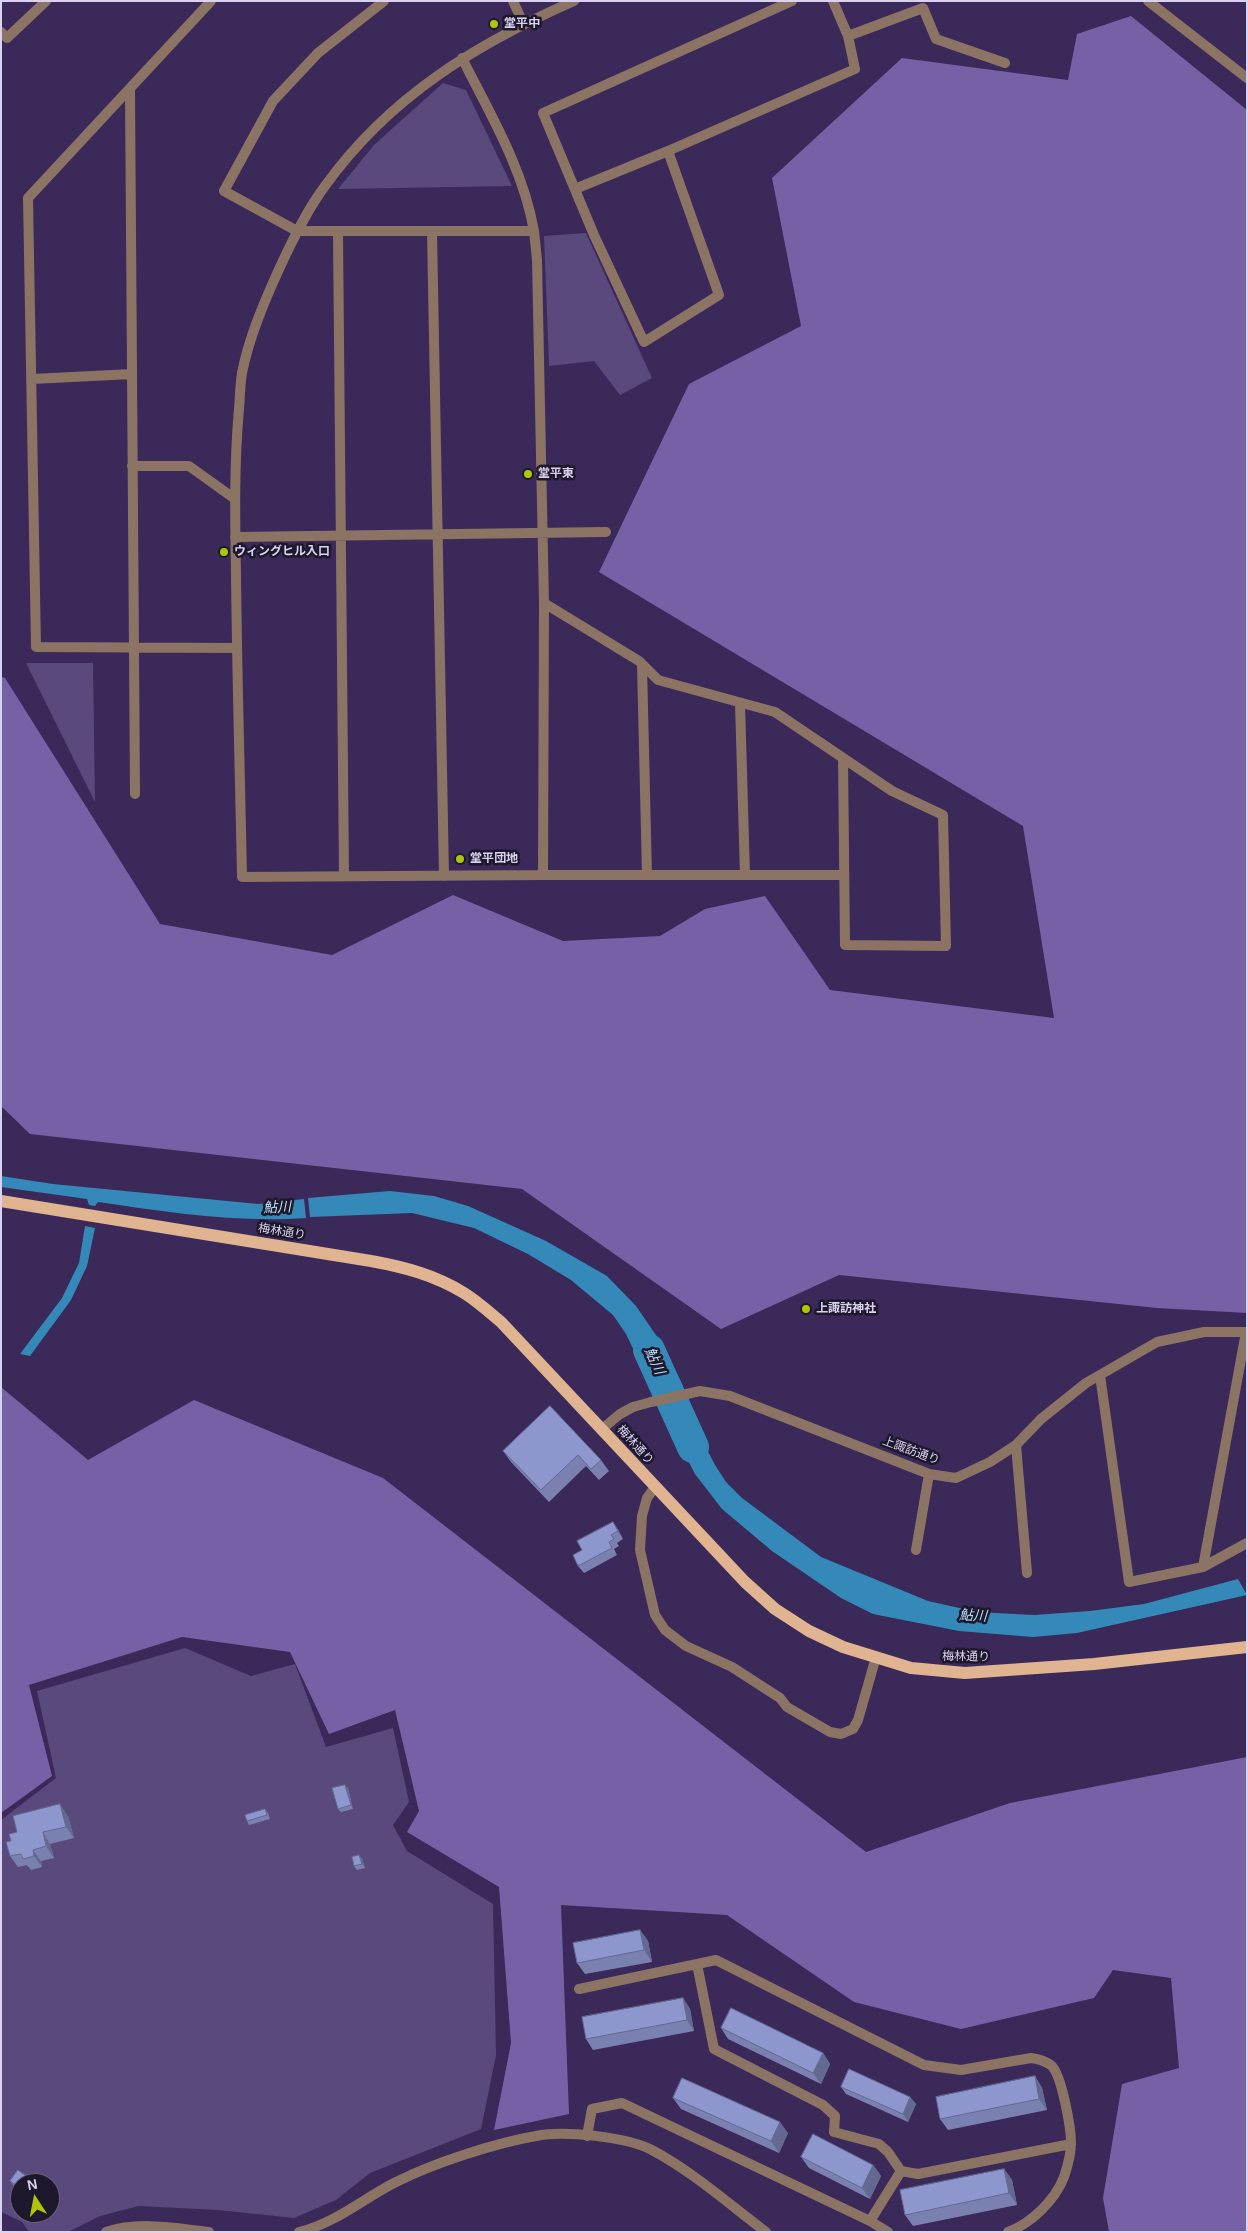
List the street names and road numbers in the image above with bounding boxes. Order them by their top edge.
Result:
street label: 梅林通り [257,1221,307,1243]
street label: 梅林通り [614,1422,656,1468]
street label: 上諏訪通り [880,1434,942,1468]
street label: 梅林通り [942,1649,990,1665]

